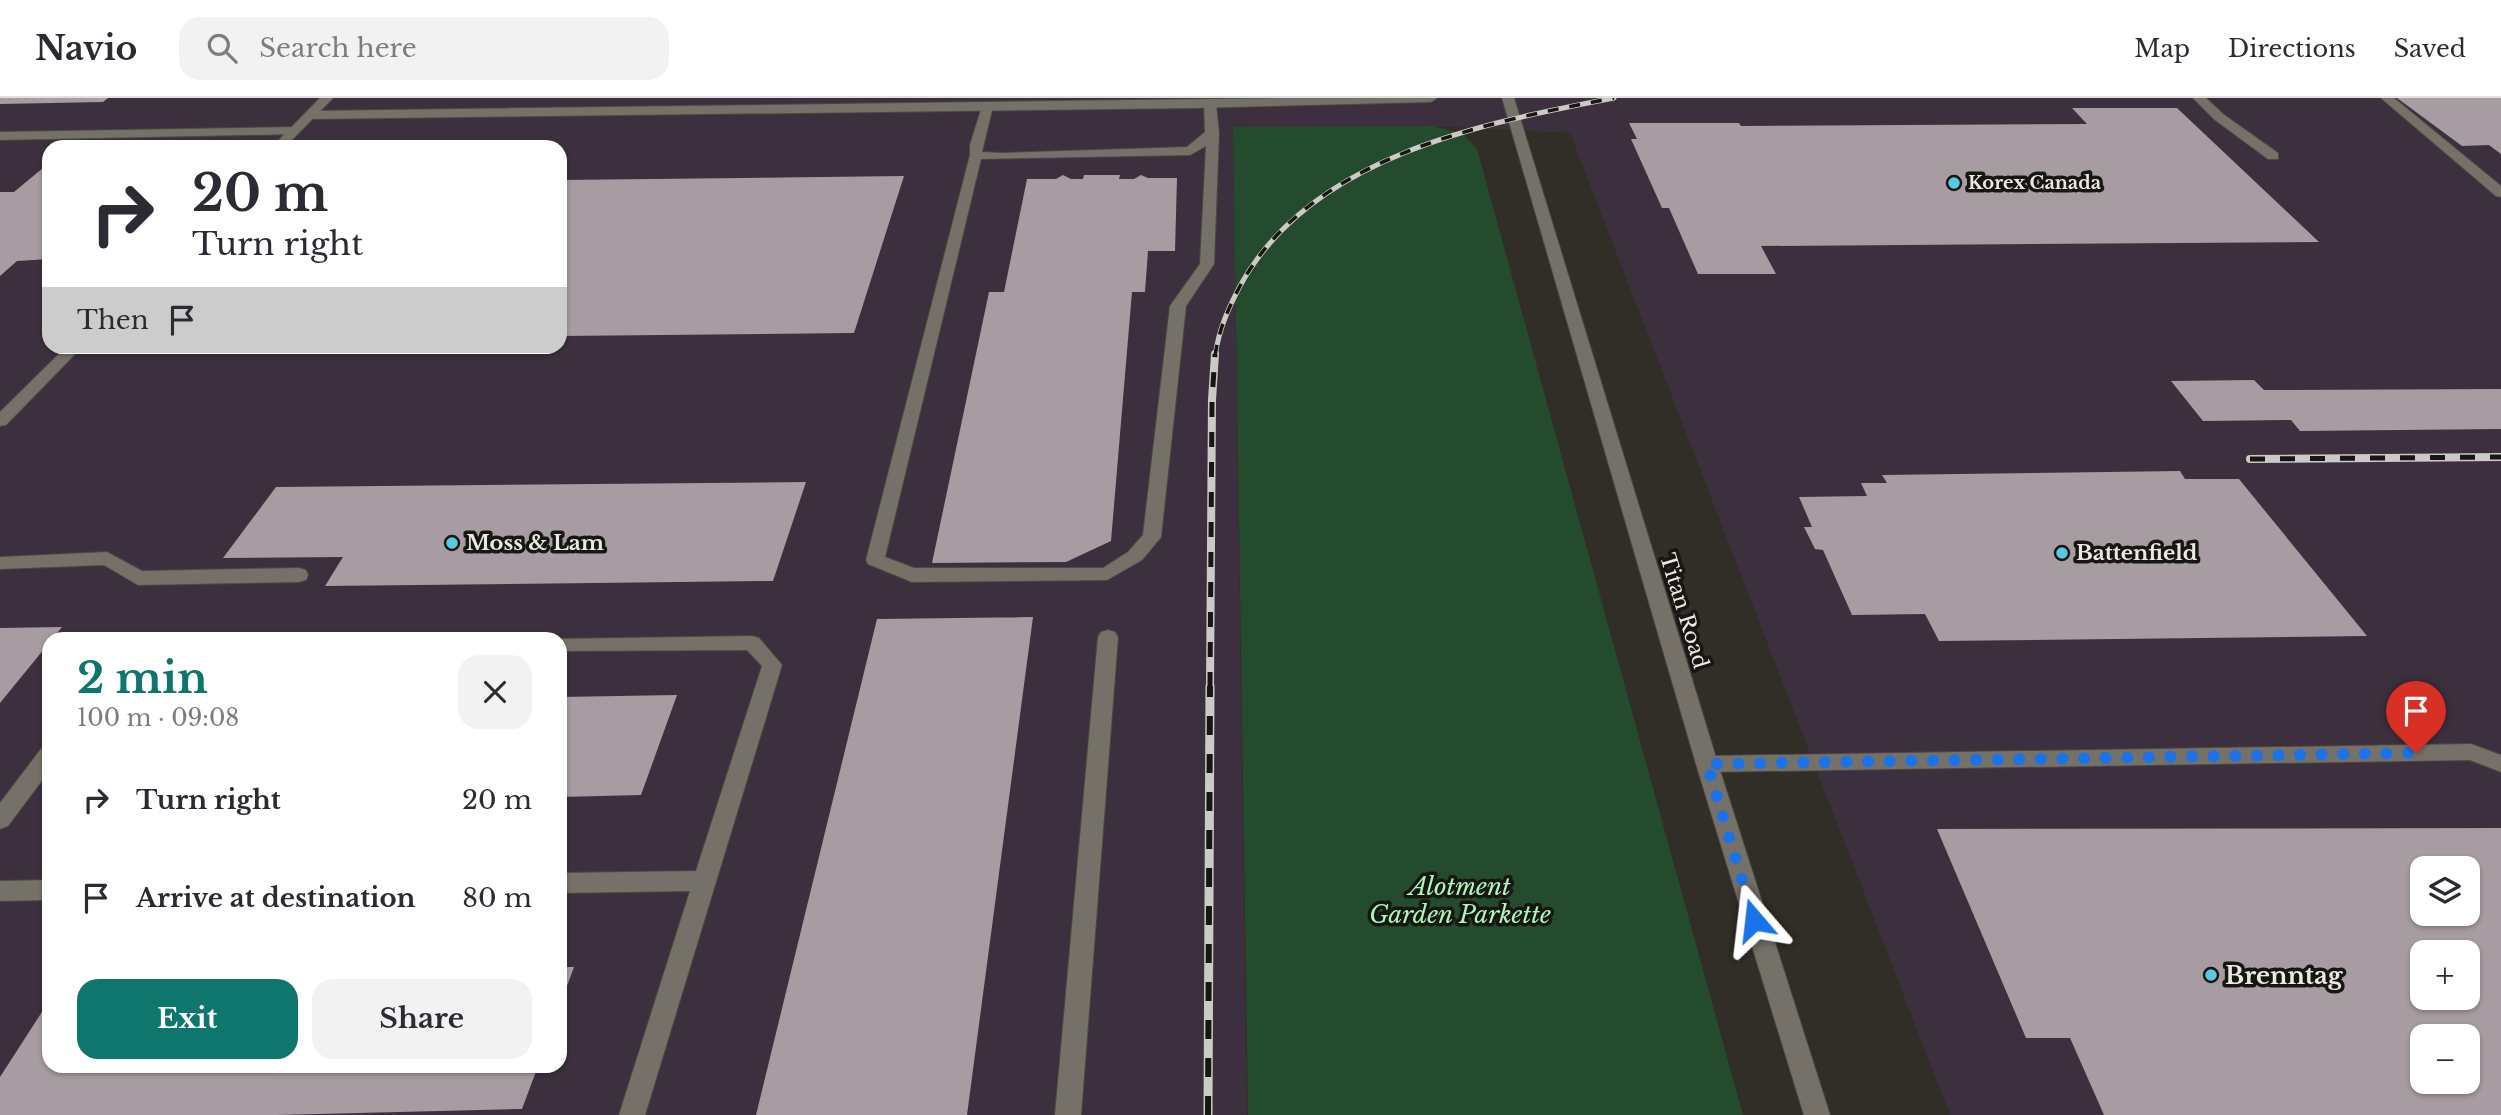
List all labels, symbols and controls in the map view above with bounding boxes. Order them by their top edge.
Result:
search box [179,17,669,80]
text: Navio [35,28,137,69]
icon: search [203,29,241,67]
text: Search here [259,32,417,64]
text: Map [2134,34,2190,63]
text: Directions [2228,34,2356,63]
text: Saved [2394,34,2466,63]
text: 20 m [192,163,328,224]
icon: right [77,168,168,259]
place label: Korex Canada [1968,172,2102,194]
marker: Korex Canada [1946,175,1962,191]
text: Turn right [192,224,363,264]
icon: arrive [163,301,201,339]
text: Then [77,304,149,336]
place label: Moss & Lam [466,530,604,556]
marker: Moss & Lam [444,535,460,551]
place label: Battenfield [2076,540,2198,566]
marker: Battenfield [2054,545,2070,561]
street label: Titan Road [1654,550,1714,672]
text: 2 min [77,652,208,704]
button: close [458,655,532,729]
pin [2386,681,2446,753]
icon: arrive [2397,692,2435,730]
text: 100 m · 09:08 [77,704,239,732]
icon: right [77,781,115,819]
text: Turn right [136,784,281,816]
text: 20 m [462,784,532,816]
map controls [2410,856,2480,1094]
button: layers [2410,856,2480,926]
park label: Alotment Garden Parkette [1369,872,1551,929]
icon: arrive [77,879,115,917]
text: Arrive at destination [136,882,416,914]
text: 80 m [462,882,532,914]
position arrow [1717,883,1791,957]
button: + [2410,940,2480,1010]
place label: Brenntag [2225,961,2344,990]
marker: Brenntag [2203,967,2219,983]
button: Exit [77,979,298,1059]
button: Share [312,979,532,1059]
button: − [2410,1024,2480,1094]

